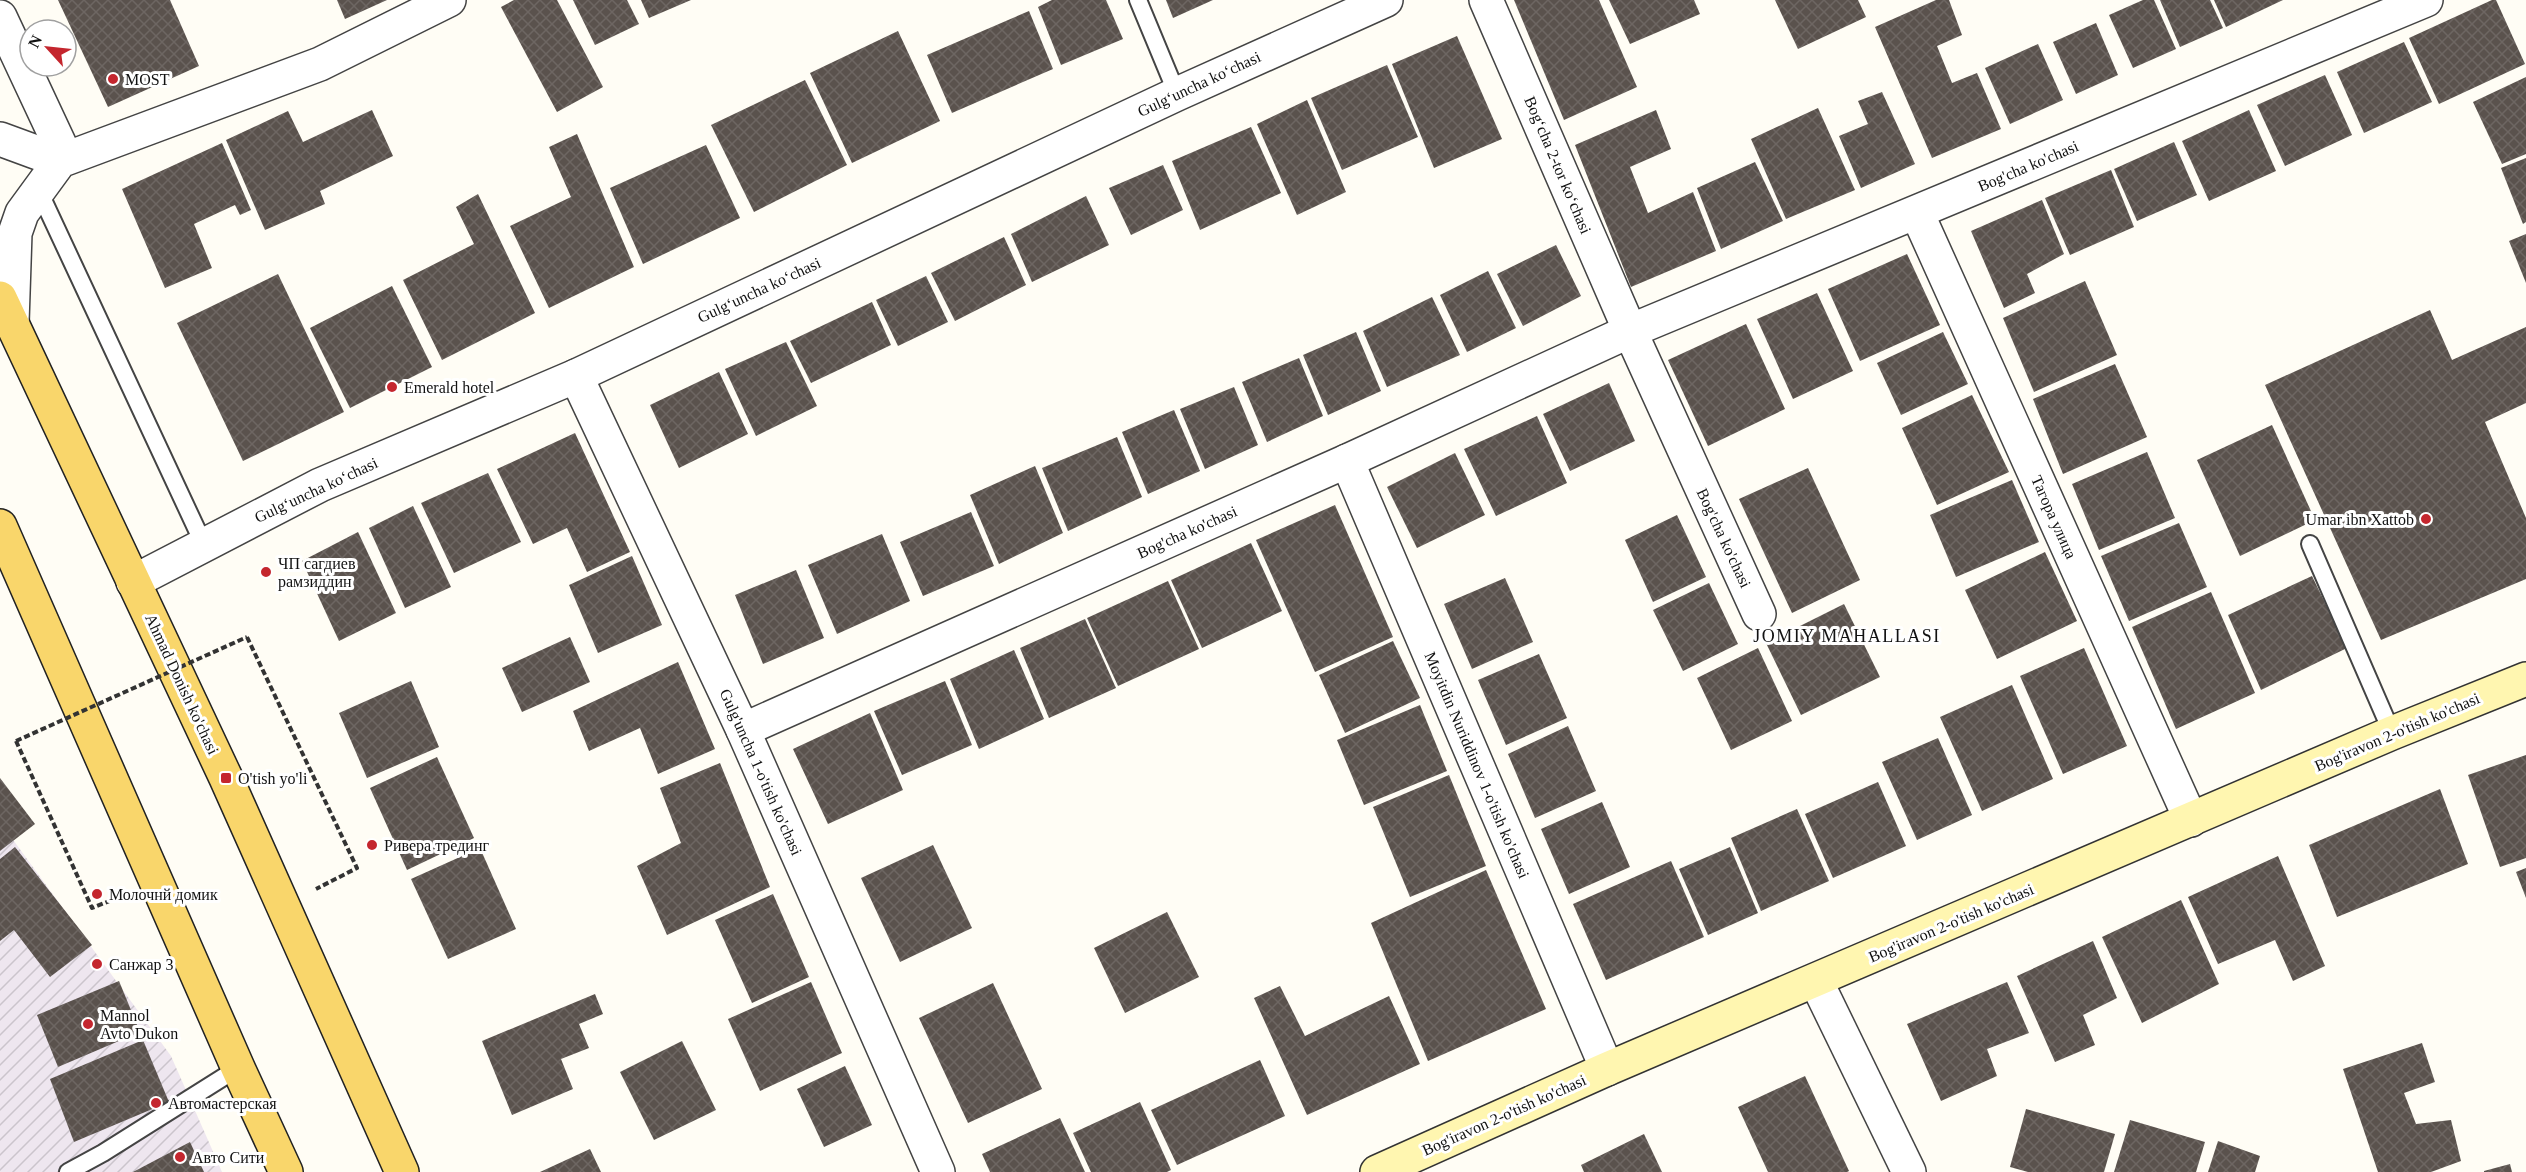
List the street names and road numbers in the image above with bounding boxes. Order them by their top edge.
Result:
street label: Gulgʻuncha koʻchasi [1135,48,1264,121]
street label: Bogʻcha 2-tor koʻchasi [1520,94,1595,237]
street label: Bog'cha ko'chasi [1975,137,2082,196]
street label: Gulgʻuncha koʻchasi [695,254,824,327]
street label: Gulgʻuncha koʻchasi [252,454,381,527]
street label: Тагора улица [2027,473,2080,562]
street label: Bog'cha ko'chasi [1693,486,1755,591]
street label: Bog'cha ko'chasi [1134,502,1240,563]
street label: Ahmad Donish ko'chasi [142,611,222,757]
street label: Moyitdin Nuriddinov 1-o'tish ko'chasi [1421,649,1533,882]
street label: Gulg'uncha 1-o'tish ko'chasi [716,686,806,859]
street label: Bog'iravon 2-o'tish ko'chasi [2312,689,2483,775]
street label: Bog'iravon 2-o'tish ko'chasi [1866,880,2037,966]
street label: Bog'iravon 2-o'tish ko'chasi [1419,1071,1589,1160]

